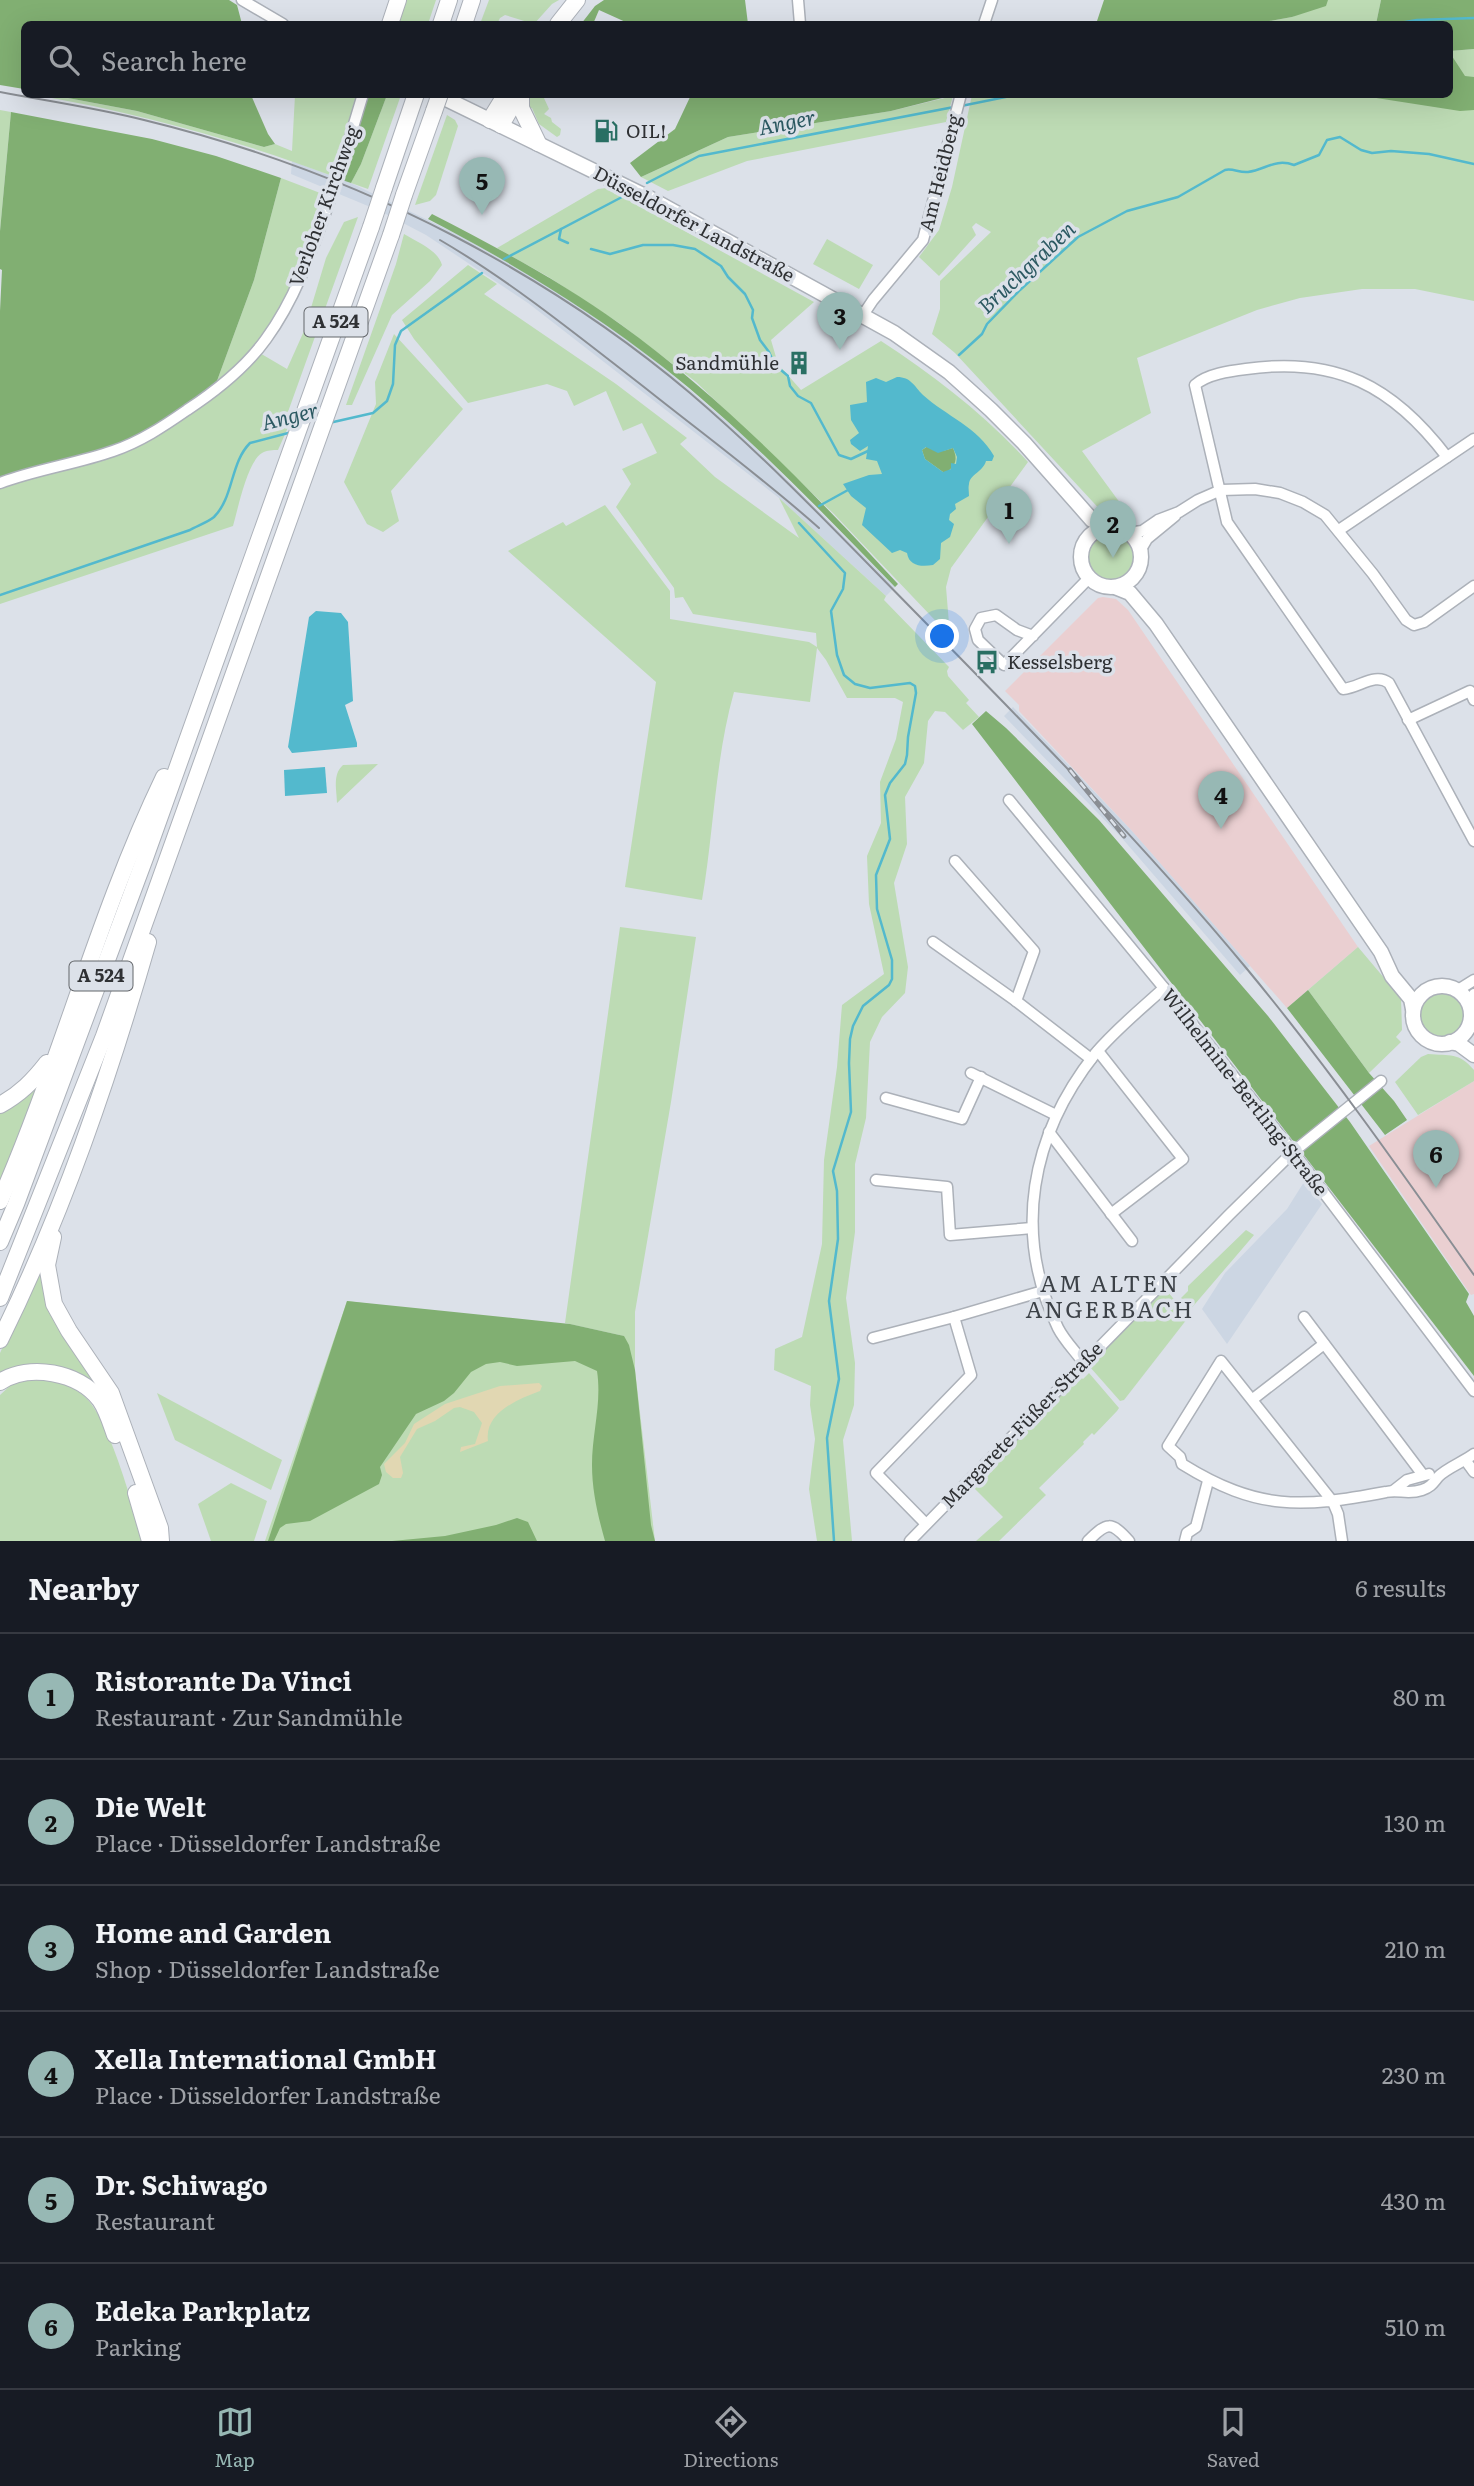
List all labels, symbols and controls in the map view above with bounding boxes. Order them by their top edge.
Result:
search box [21,21,1453,98]
text: Search here [101,40,247,79]
icon: search [45,41,83,79]
water label: Anger [755,100,818,141]
street label: Am Heidberg [911,111,967,234]
place label: OIL! [626,116,666,144]
fuel station icon: OIL! [592,117,620,145]
street label: Verloher Kirchweg [281,121,365,290]
pin: 5 [459,157,505,215]
street label: Düsseldorfer Landstraße [589,158,800,288]
water label: Bruchgraben [970,212,1081,320]
pin: 3 [817,292,863,350]
road number: A 524 [304,308,368,336]
place label: Sandmühle [675,348,779,376]
building icon: Sandmühle [785,349,813,377]
water label: Anger [258,392,321,437]
pin: 1 [986,486,1032,544]
pin: 2 [1090,500,1136,558]
your location [925,619,959,653]
place label: Kesselsberg [1007,647,1113,675]
bus stop icon: Kesselsberg [973,648,1001,676]
pin: 4 [1198,771,1244,829]
road number: A 524 [70,961,132,990]
street label: Wilhelmine-Bertling-Straße [1156,982,1336,1201]
pin: 6 [1413,1130,1459,1188]
district label: AM ALTEN ANGERBACH [1025,1265,1195,1325]
street label: Margarete-Füßer-Straße [934,1335,1109,1514]
text: Nearby [28,1565,139,1609]
text: 6 results [1355,1570,1446,1604]
text: Ristorante Da Vinci [95,1660,352,1699]
text: 1 [46,1679,56,1713]
text: 80 m [1393,1679,1446,1713]
text: Restaurant · Zur Sandmühle [95,1699,403,1733]
text: Die Welt [95,1786,206,1825]
text: 2 [45,1805,57,1839]
text: 130 m [1384,1805,1446,1839]
text: Place · Düsseldorfer Landstraße [95,1825,441,1859]
text: Home and Garden [95,1912,331,1951]
text: 3 [45,1931,57,1965]
text: 210 m [1385,1931,1446,1965]
text: Shop · Düsseldorfer Landstraße [95,1951,440,1985]
text: Xella International GmbH [95,2038,437,2077]
text: 4 [44,2057,58,2091]
text: 230 m [1382,2057,1446,2091]
text: Place · Düsseldorfer Landstraße [95,2077,441,2111]
text: Dr. Schiwago [95,2164,268,2203]
text: 5 [45,2183,57,2217]
text: 430 m [1381,2183,1446,2217]
text: Restaurant [95,2203,215,2237]
text: Edeka Parkplatz [95,2290,310,2329]
text: 6 [44,2309,58,2343]
text: 510 m [1385,2309,1446,2343]
text: Parking [95,2329,181,2363]
tab: Map [214,2403,255,2473]
tab: Directions [683,2403,778,2473]
tab: Saved [1207,2403,1260,2473]

